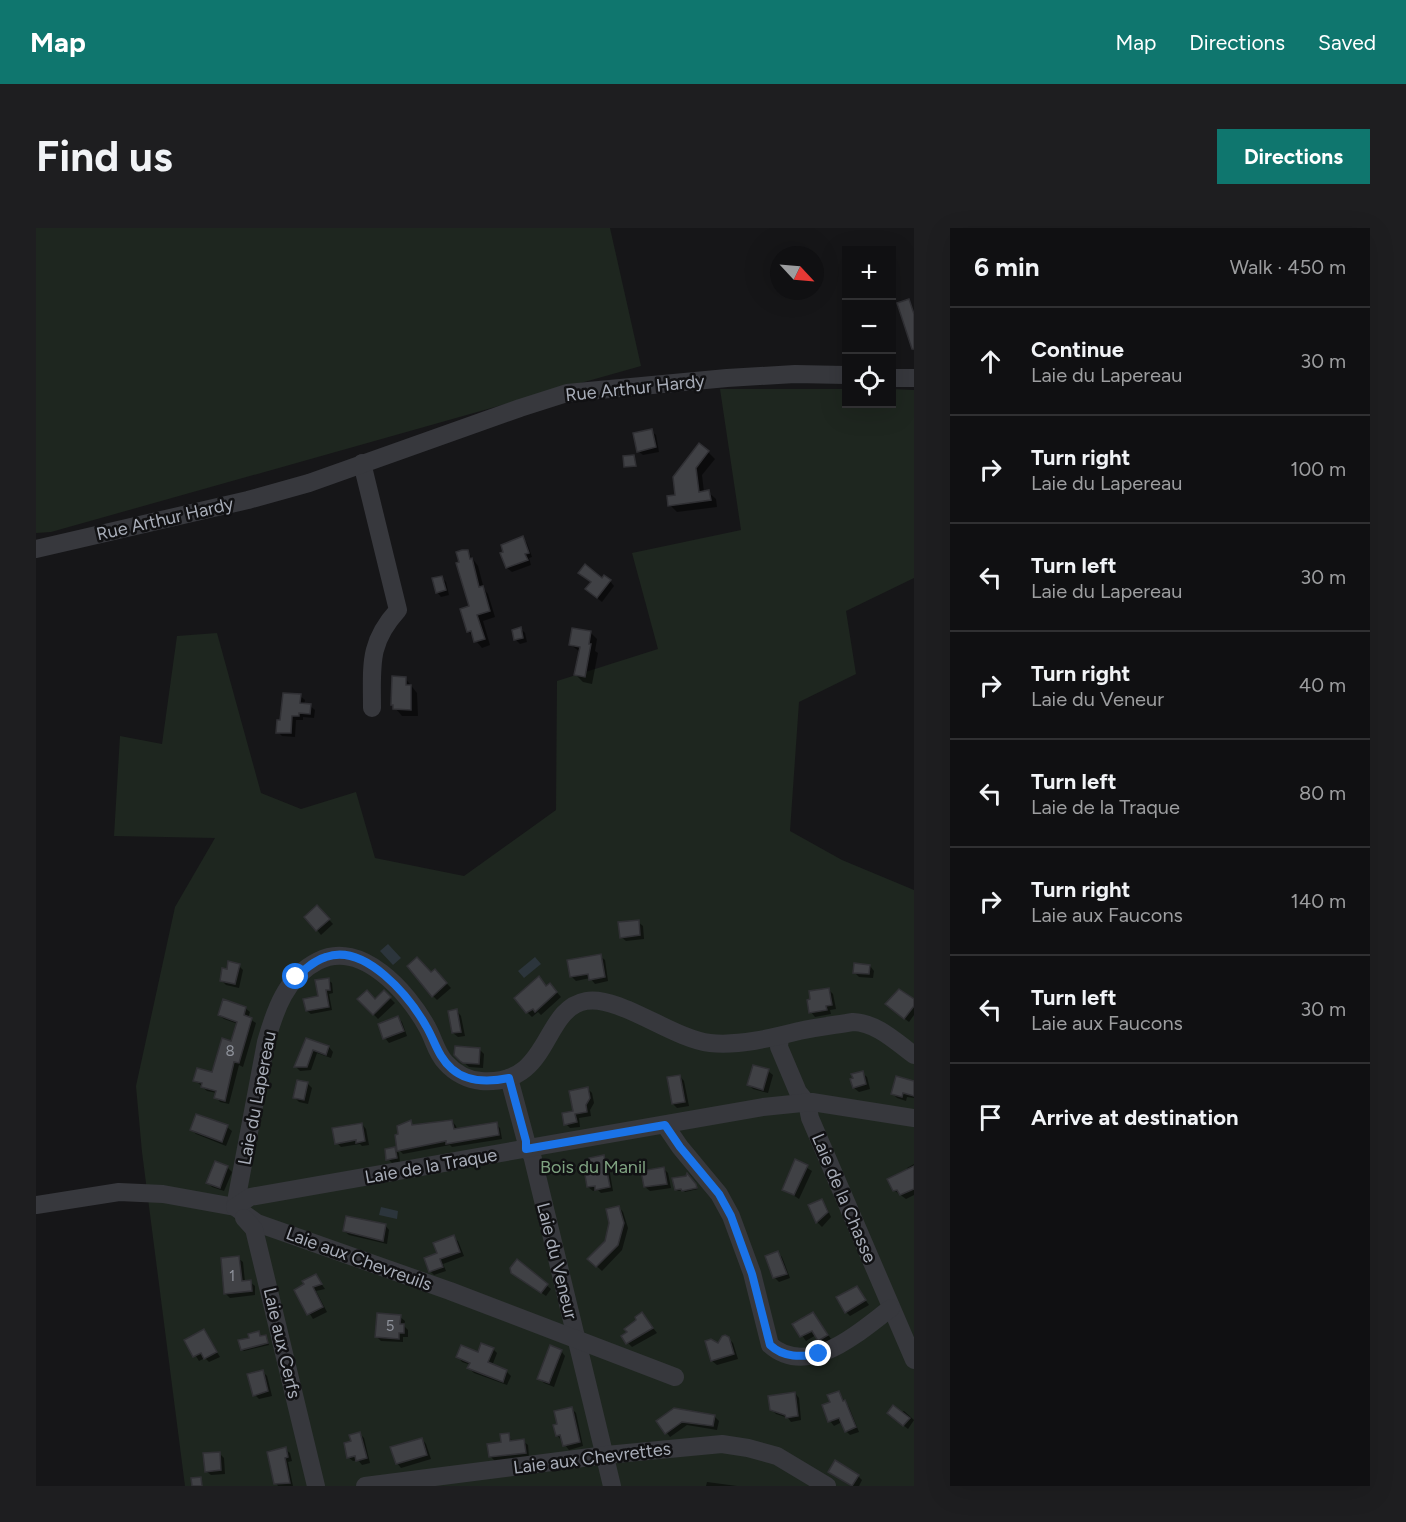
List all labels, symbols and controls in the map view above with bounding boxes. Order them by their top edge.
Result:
text: Map [30,25,86,59]
text: Map [1115,30,1156,55]
text: Directions [1189,30,1285,55]
text: Saved [1318,30,1376,55]
button: Directions [1217,129,1370,184]
text: Find us [36,131,173,182]
north arrow [770,246,824,300]
map controls [842,246,896,408]
button: + [842,246,896,300]
text: 6 min [974,251,1040,283]
text: Walk · 450 m [1230,255,1346,279]
button: − [842,300,896,354]
text: Continue [1031,336,1124,363]
icon: ahead [974,345,1007,378]
text: 30 m [1300,349,1346,373]
button: locate [842,354,896,408]
text: Laie du Lapereau [1031,363,1182,387]
street label: Rue Arthur Hardy [564,370,706,406]
text: Turn right [1031,444,1130,471]
icon: right [974,453,1007,486]
text: 100 m [1290,457,1346,481]
text: Laie du Lapereau [1031,471,1182,495]
street label: Rue Arthur Hardy [94,492,236,545]
text: Turn left [1031,552,1117,579]
icon: left [974,561,1007,594]
text: 30 m [1300,565,1346,589]
text: Laie du Lapereau [1031,579,1182,603]
text: Turn right [1031,660,1130,687]
icon: right [974,669,1007,702]
text: 40 m [1299,673,1346,697]
text: Laie du Veneur [1031,687,1164,711]
text: Turn left [1031,768,1117,795]
icon: left [974,777,1007,810]
text: 80 m [1299,781,1346,805]
text: Laie de la Traque [1031,795,1180,819]
text: Turn right [1031,876,1130,903]
icon: right [974,885,1007,918]
text: 140 m [1291,889,1346,913]
text: Laie aux Faucons [1031,903,1183,927]
route start [282,963,308,989]
text: Turn left [1031,984,1117,1011]
icon: left [974,993,1007,1026]
text: 30 m [1300,997,1346,1021]
text: Laie aux Faucons [1031,1011,1183,1035]
street label: Laie du Lapereau [233,1029,281,1167]
house number: 8 [225,1042,235,1060]
icon: arrive [974,1101,1007,1134]
text: Arrive at destination [1031,1104,1239,1131]
street label: Laie de la Chasse [807,1130,881,1266]
street label: Laie de la Traque [363,1144,499,1188]
park label: Bois du Manil [540,1156,646,1178]
street label: Laie du Veneur [532,1200,582,1322]
street label: Laie aux Chevreuils [283,1222,435,1296]
house number: 1 [229,1267,235,1285]
street label: Laie aux Cerfs [259,1285,305,1401]
house number: 5 [386,1317,394,1335]
route end [805,1340,831,1366]
street label: Laie aux Chevrettes [512,1437,672,1479]

